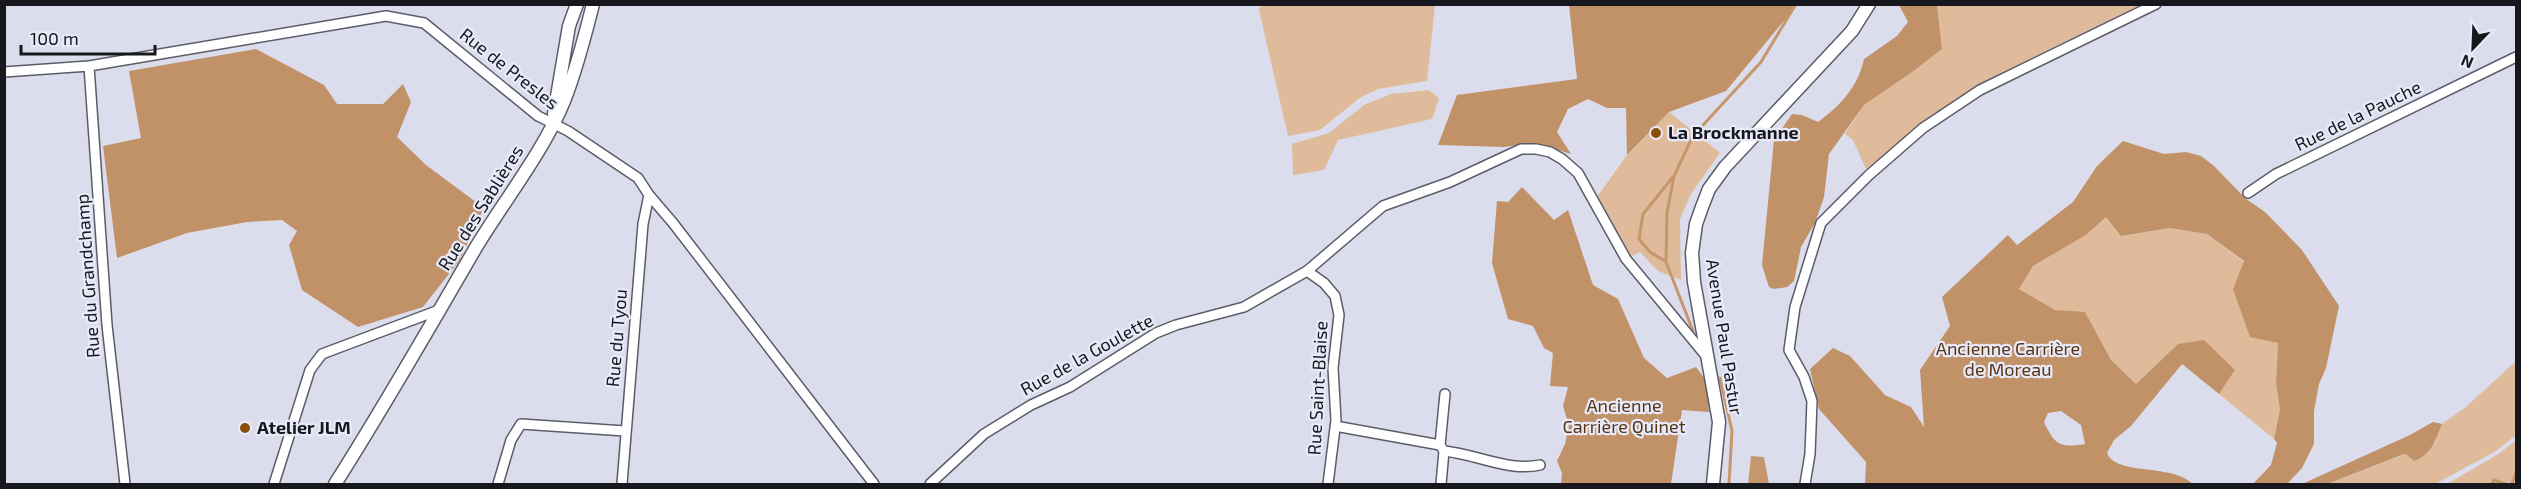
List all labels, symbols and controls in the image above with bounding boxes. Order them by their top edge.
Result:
scale bar [21,18,154,56]
north arrow [2443,18,2503,78]
street label: Rue de Presles [456,23,564,114]
text: 100 m [30,27,79,49]
text: N [2458,51,2476,73]
street label: Rue de la Pauche [2291,75,2424,155]
place label: La Brockmanne [1668,121,1799,143]
marker: La Brockmanne [1649,126,1663,140]
street label: Rue des Sablières [433,141,528,274]
street label: Rue du Grandchamp [70,193,104,359]
street label: Avenue Paul Pastur [1702,257,1748,417]
street label: Rue du Tyou [601,288,631,388]
street label: Rue de la Goulette [1016,309,1157,400]
street label: Rue Saint-Blaise [1302,320,1332,456]
park label: Ancienne Carrière de Moreau [1936,337,2080,380]
park label: Ancienne Carrière Quinet [1562,394,1686,437]
place label: Atelier JLM [257,416,351,438]
marker: Atelier JLM [238,421,252,435]

